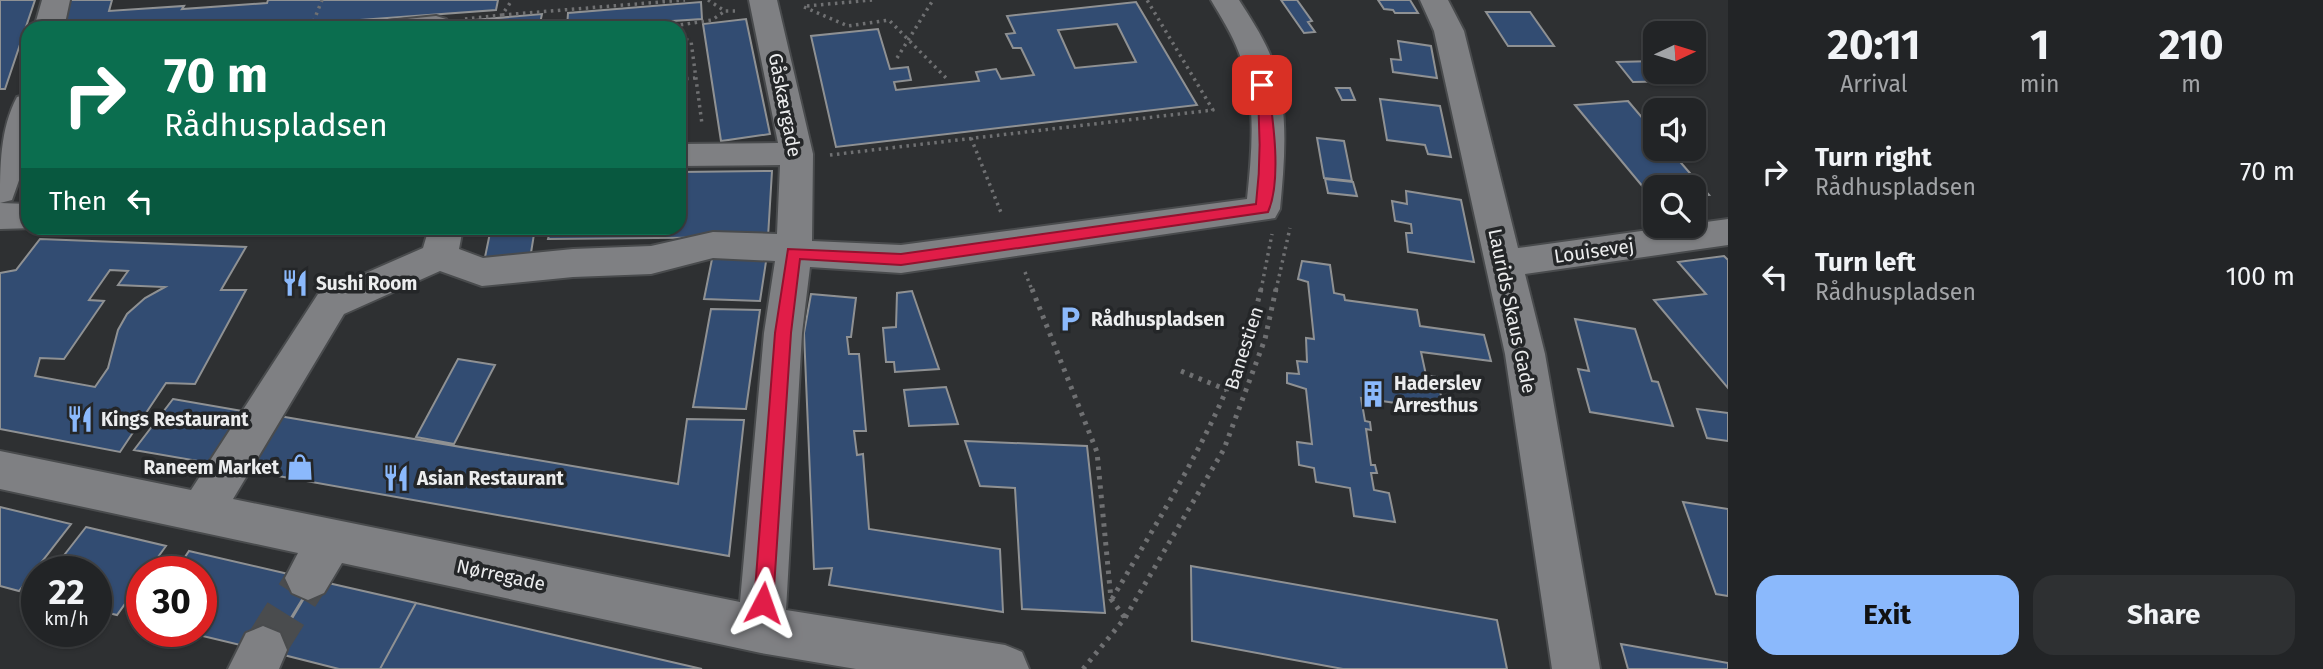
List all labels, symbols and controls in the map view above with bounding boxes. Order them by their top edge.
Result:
text: 20:11 [1827,20,1920,70]
text: 1 [2030,20,2049,70]
text: 210 [2159,20,2224,70]
north arrow [1643,21,1706,84]
map controls [1643,21,1706,238]
text: 70 m [164,46,268,105]
icon: right [49,49,140,140]
street label: Gåskærgade [764,51,806,159]
pin [1232,55,1292,115]
icon: arrive [1243,66,1281,104]
text: Arrival [1840,70,1908,98]
text: min [2020,70,2059,98]
text: m [2181,70,2201,98]
button: sound [1643,98,1706,161]
text: Rådhuspladsen [164,106,388,144]
text: Turn right [1815,142,1932,173]
icon: right [1756,153,1794,191]
text: 70 m [2240,156,2295,187]
text: Rådhuspladsen [1815,173,1976,201]
button: search [1643,175,1706,238]
icon: left [121,182,159,220]
text: Then [49,186,107,217]
street label: Laurids Skaus Gade [1483,227,1541,395]
street label: Louisevej [1552,234,1636,268]
text: Turn left [1815,247,1916,278]
icon: left [1756,258,1794,296]
text: 100 m [2226,261,2295,292]
restaurant icon: Sushi Room [280,268,310,298]
place label: Sushi Room [316,272,417,295]
text: Rådhuspladsen [1815,278,1976,306]
parking icon: Rådhuspladsen [1055,304,1085,334]
street label: Banestien [1220,304,1268,392]
place label: Rådhuspladsen [1091,308,1225,331]
place label: Haderslev Arresthus [1393,372,1481,417]
building icon: Haderslev Arresthus [1358,379,1388,409]
restaurant icon: Kings Restaurant [65,404,95,434]
place label: Kings Restaurant [101,408,249,431]
shop icon: Raneem Market [285,452,315,482]
place label: Raneem Market [144,456,280,479]
restaurant icon: Asian Restaurant [381,463,411,493]
place label: Asian Restaurant [416,467,564,490]
street label: Nørregade [455,554,547,596]
speed limit sign: 30 [126,556,217,647]
position arrow [726,566,800,640]
text: 22 [48,571,85,613]
button: Exit [1756,575,2019,655]
button: Share [2033,575,2295,655]
text: km/h [44,608,89,630]

